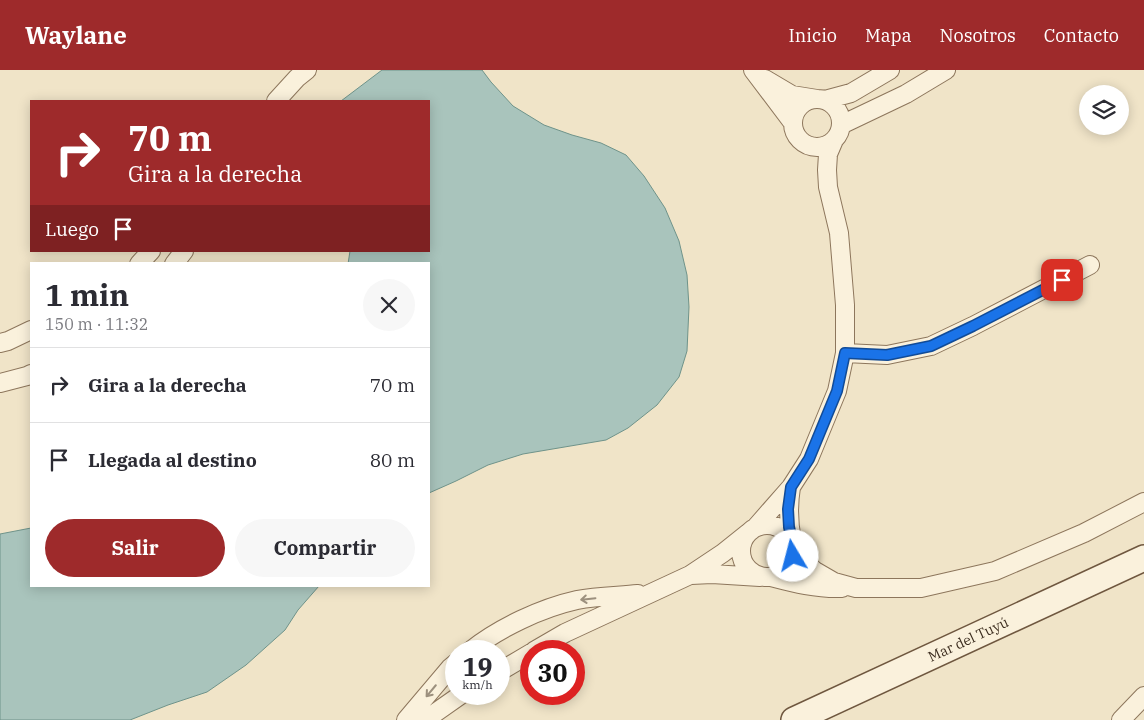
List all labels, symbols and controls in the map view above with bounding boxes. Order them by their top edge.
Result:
text: Waylane [25,19,127,51]
text: Inicio [789,24,837,47]
text: Mapa [865,24,912,47]
text: Nosotros [940,24,1016,47]
text: Contacto [1044,24,1119,47]
map controls [1079,85,1129,135]
button: layers [1079,85,1129,135]
text: 70 m [128,115,212,161]
icon: right [45,120,110,185]
text: Gira a la derecha [128,159,302,188]
icon: arrive [109,215,137,243]
text: Luego [45,217,99,241]
pin [1041,259,1083,301]
icon: arrive [1048,266,1076,294]
text: 1 min [45,275,129,314]
button: close [363,279,415,331]
text: 150 m · 11:32 [45,314,148,334]
icon: right [45,371,73,399]
text: Gira a la derecha [88,373,247,397]
text: 70 m [370,373,415,397]
icon: arrive [45,446,73,474]
text: Llegada al destino [88,448,257,472]
text: 80 m [370,448,415,472]
button: Salir [45,519,225,577]
button: Compartir [235,519,415,577]
position arrow [766,529,818,581]
one-way arrow [580,594,596,604]
street label: Mar del Tuyú [925,613,1012,666]
speed limit sign: 30 [520,640,585,705]
text: 19 [462,650,493,683]
text: km/h [462,677,493,692]
one-way arrow [425,684,436,697]

